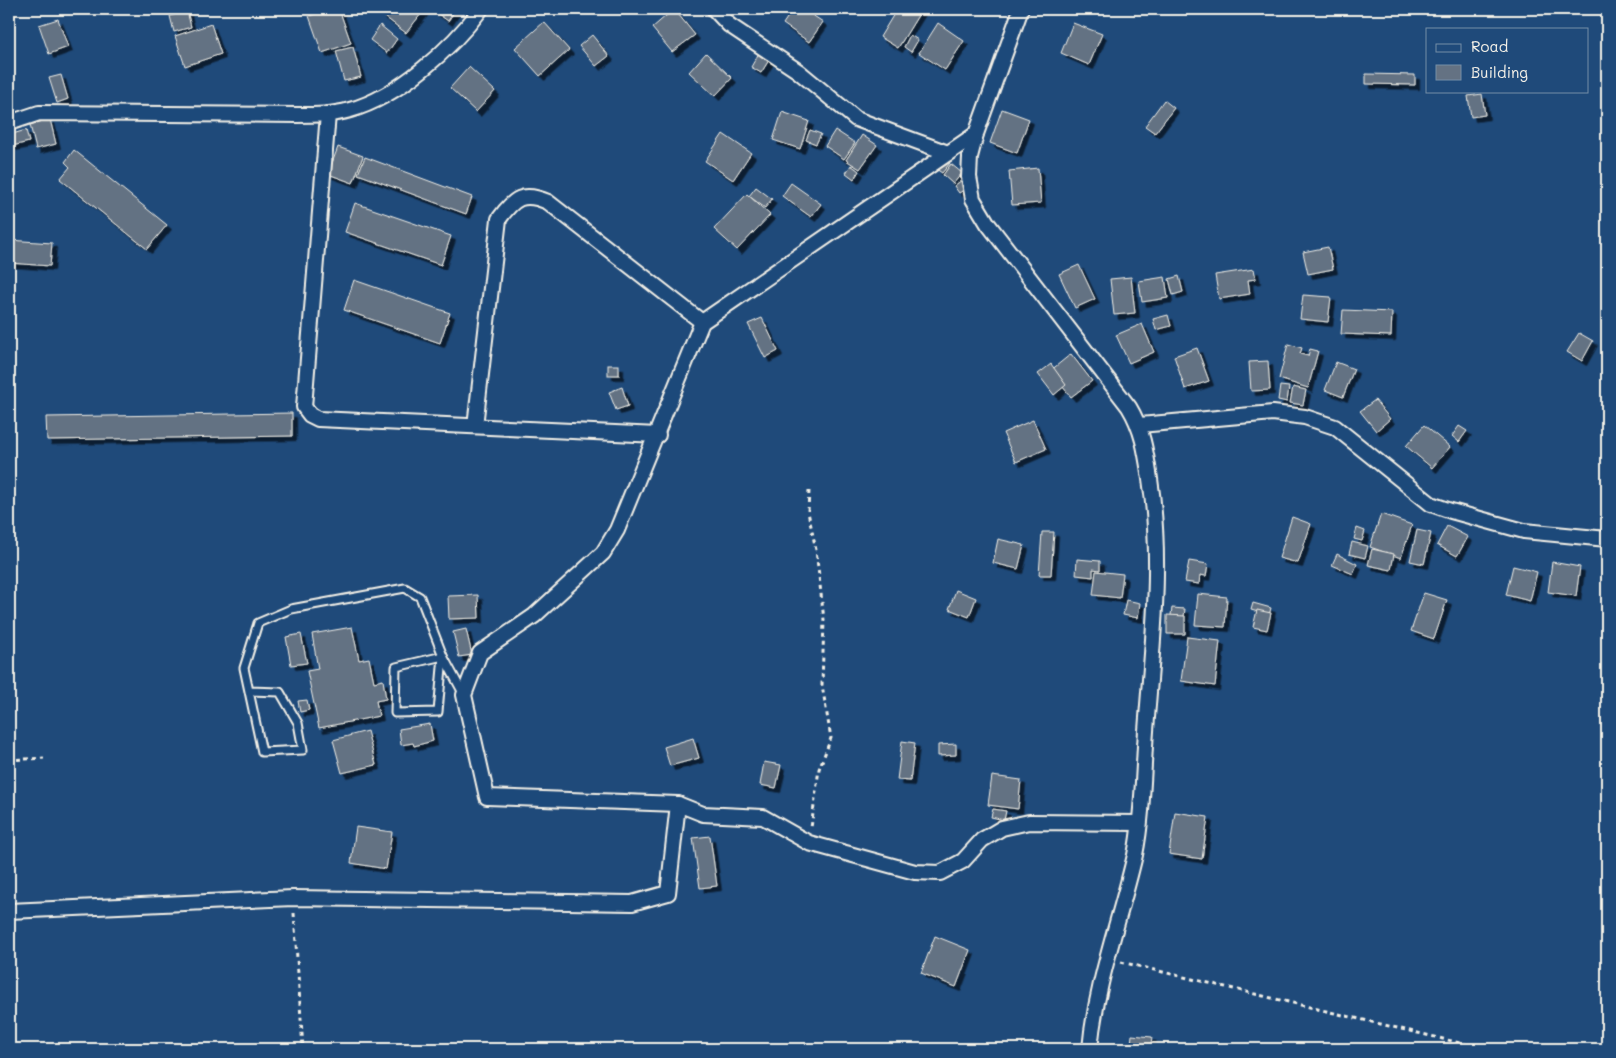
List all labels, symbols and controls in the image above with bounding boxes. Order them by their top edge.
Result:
legend [1426,28,1588,92]
text: Road [1471,36,1508,56]
text: Building [1471,62,1528,82]

